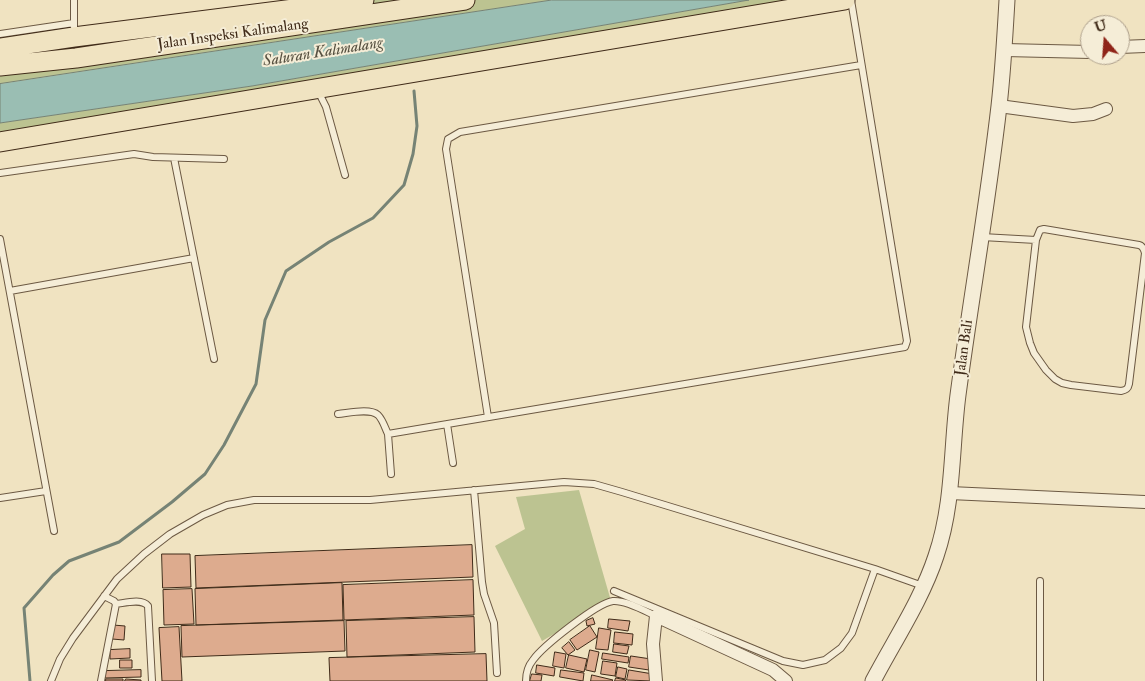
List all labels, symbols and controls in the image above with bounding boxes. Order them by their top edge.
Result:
street label: Jalan Inspeksi Kalimalang [156,15,310,55]
north arrow [1080,15,1130,65]
text: U [1092,16,1109,36]
water label: Saluran Kalimalang [262,34,384,72]
street label: Jalan Bali [952,319,978,377]

